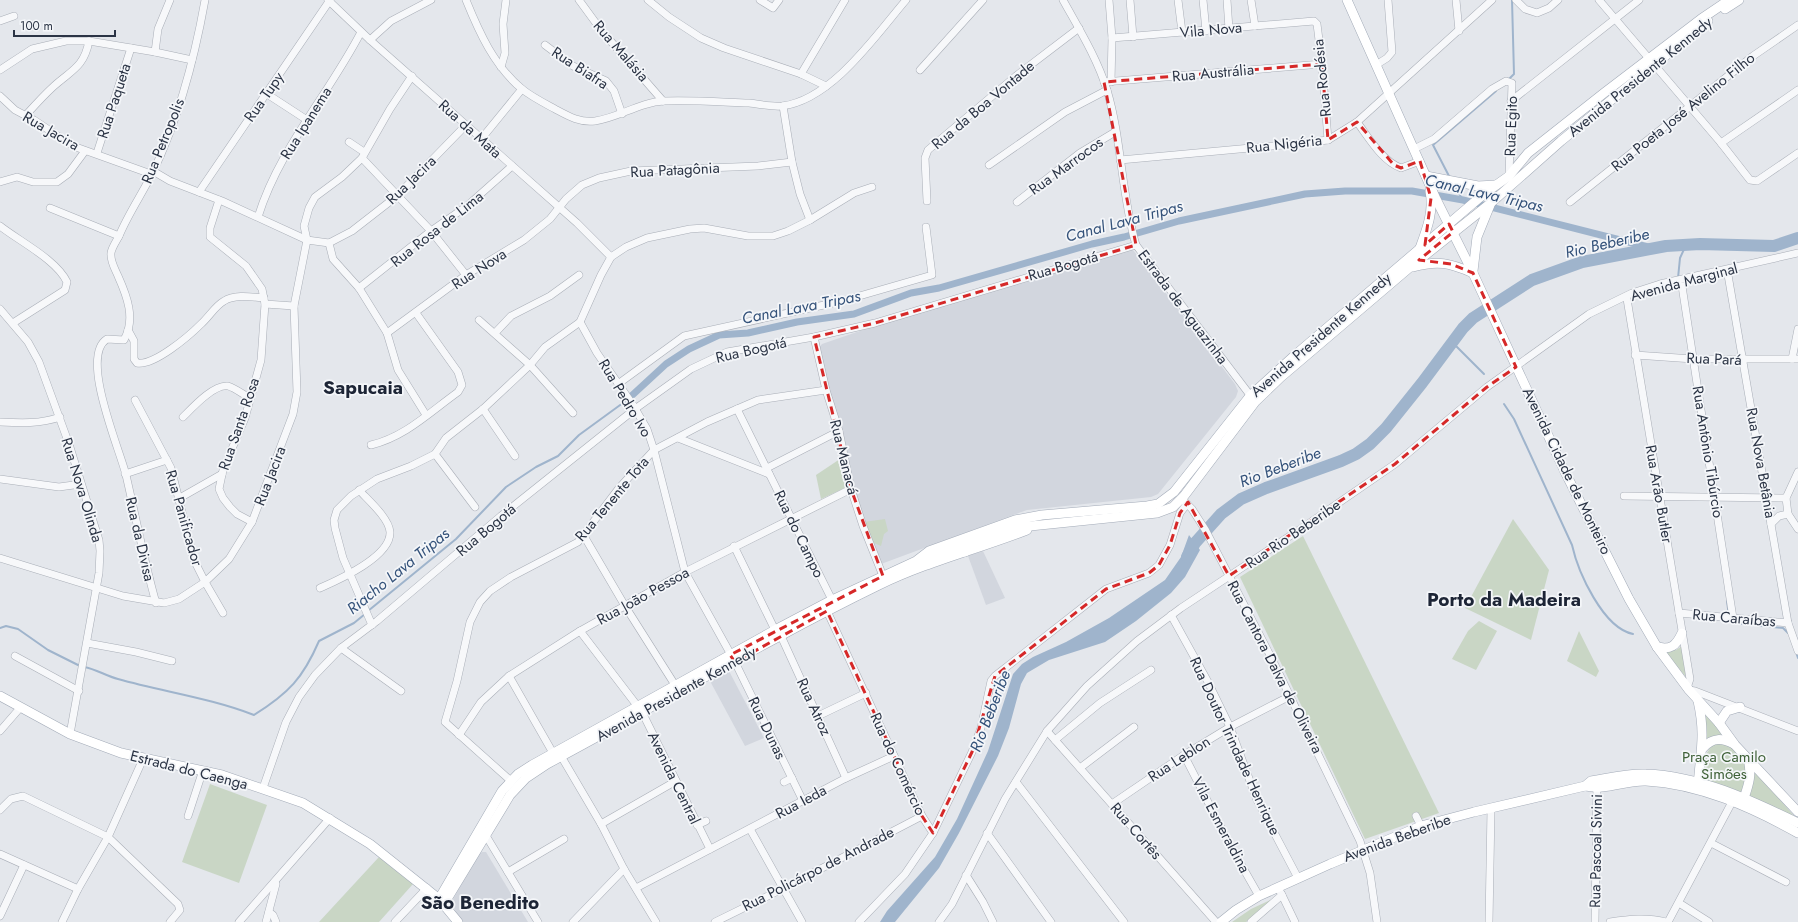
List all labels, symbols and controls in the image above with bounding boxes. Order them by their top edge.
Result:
scale bar [14,12,115,38]
street label: Avenida Presidente Kennedy [1563,12,1717,142]
street label: Rua Malásia [588,15,654,87]
street label: Vila Nova [1179,16,1243,44]
text: 100 m [20,17,53,35]
street label: Rua Rodésia [1307,38,1337,118]
street label: Rua Biafra [547,41,613,95]
street label: Rua Poeta José Avelino Filho [1606,47,1760,177]
street label: Rua da Boa Vontade [927,55,1039,155]
street label: Rua Austrália [1171,58,1255,88]
street label: Rua Paqueta [91,61,137,141]
street label: Rua Tupy [239,67,289,126]
street label: Rua Ipanema [275,82,337,164]
street label: Rua Petropolis [136,95,190,187]
street label: Rua da Mata [433,95,507,163]
street label: Rua Egito [1499,95,1523,157]
street label: Rua Jacira [19,106,83,156]
street label: Rua Nigéria [1245,129,1323,159]
street label: Rua Marrocos [1024,132,1108,200]
street label: Rua Jacira [381,150,441,210]
street label: Rua Patagônia [630,157,720,183]
water label: Canal Lava Tripas [1423,168,1546,218]
street label: Rua Rosa de Lima [386,186,488,272]
water label: Canal Lava Tripas [1063,194,1186,248]
water label: Rio Beberibe [1563,222,1651,264]
street label: Rua Nova [447,243,511,295]
street label: Rua Bogotá [1025,245,1101,287]
street label: Estrada de Aguazinha [1133,245,1233,369]
street label: Avenida Marginal [1628,257,1740,307]
street label: Avenida Presidente Kennedy [1246,267,1396,402]
water label: Canal Lava Tripas [740,284,863,330]
street label: Rua Bogotá [713,331,789,369]
street label: Rua Pará [1686,347,1742,371]
street label: Rua Pedro Ivo [593,355,657,441]
district label: Sapucaia [323,374,403,401]
street label: Rua Santa Rosa [213,375,265,473]
street label: Avenida Cidade de Monteiro [1517,384,1617,558]
street label: Rua Antônio Tibúrcio [1687,384,1729,520]
street label: Rua Nova Betânia [1740,406,1782,520]
street label: Rua Manacá [824,417,864,497]
street label: Rua Nova Olinda [56,435,108,545]
water label: Rio Beberibe [1236,441,1324,493]
street label: Rua Jacira [249,443,291,509]
street label: Rua Arão Butler [1640,443,1679,546]
street label: Rua Tenente Tota [570,452,654,546]
street label: Rua Panificador [160,467,208,570]
street label: Rua do Campo [768,486,830,582]
street label: Rua Rio Beberibe [1241,494,1345,574]
street label: Rua da Divisa [120,495,160,583]
street label: Rua Bogotá [451,498,521,562]
water label: Riacho Lava Tripas [342,522,455,620]
street label: Rua João Pessoa [593,561,693,631]
street label: Rua Cantora Dalva de Oliveira [1222,577,1328,757]
district label: Porto da Madeira [1427,586,1581,613]
street label: Rua Caraíbas [1691,603,1777,633]
street label: Avenida Presidente Kennedy [592,641,760,747]
street label: Rua Doutor Trindade Henrique [1184,653,1286,839]
water label: Rio Beberibe [964,667,1016,755]
street label: Rua Atroz [791,675,837,740]
street label: Rua Dunas [742,693,792,763]
street label: Rua do Comércio [865,709,931,819]
street label: Avenida Central [642,728,706,828]
street label: Rua Leblon [1143,731,1215,787]
street label: Estrada do Caenga [128,745,250,795]
park label: Praça Camilo Simões [1682,746,1766,785]
street label: Vila Esmeraldina [1186,773,1256,877]
street label: Rua Ieda [771,779,831,825]
street label: Rua Pascoal Sivini [1584,794,1608,908]
street label: Rua Cortês [1105,798,1167,864]
street label: Avenida Beberibe [1340,808,1454,868]
street label: Rua Policárpo de Andrade [738,821,898,917]
district label: São Benedito [421,889,539,916]

